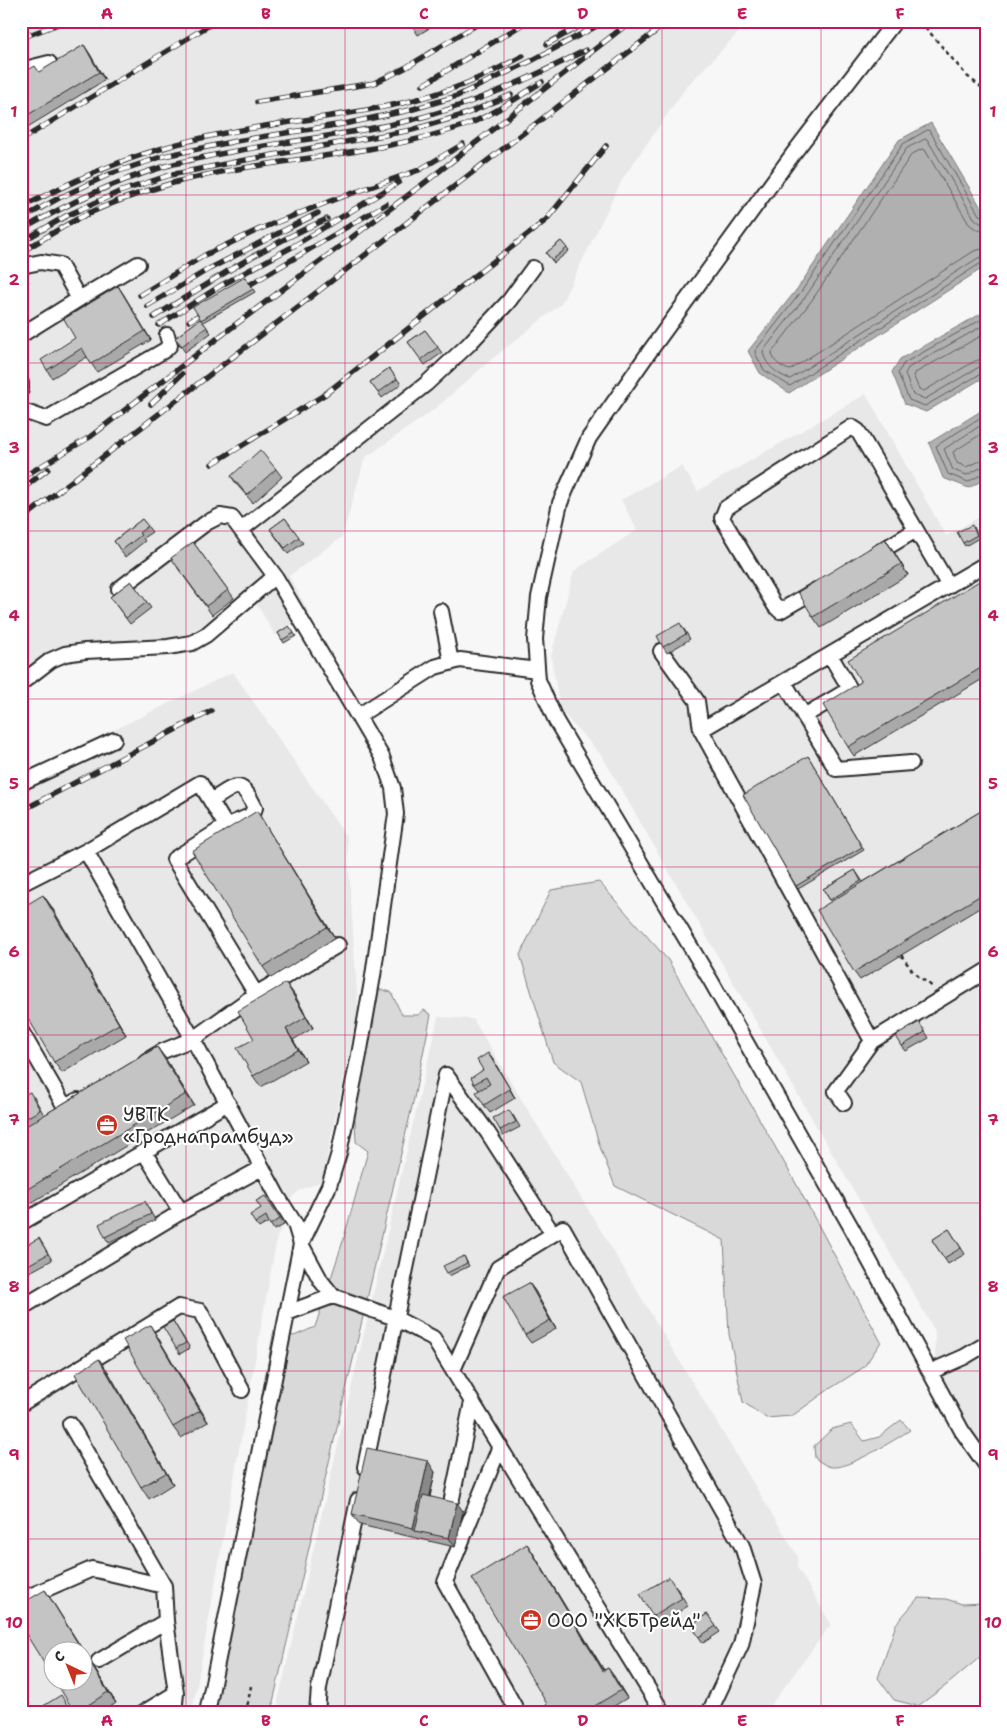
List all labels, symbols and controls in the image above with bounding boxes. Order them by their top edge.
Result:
text: A [101,3,113,24]
text: B [261,3,271,24]
text: C [419,3,429,24]
text: D [577,3,589,24]
text: E [737,3,747,24]
text: F [895,3,905,24]
text: 1 [10,101,18,122]
text: 1 [989,101,997,122]
text: 2 [8,269,20,290]
text: 2 [987,269,999,290]
text: 3 [8,437,20,458]
text: 3 [987,437,999,458]
text: 4 [8,605,20,626]
text: 4 [987,605,999,626]
text: 5 [9,773,19,794]
text: 5 [988,773,998,794]
text: 6 [8,941,20,962]
text: 6 [987,941,999,962]
place label: УВТК «Гроднапрамбуд» [123,1102,294,1149]
text: 7 [8,1109,20,1130]
text: 7 [987,1109,999,1130]
office icon: УВТК «Гроднапрамбуд» [95,1113,119,1137]
text: 8 [8,1276,20,1297]
text: 8 [987,1276,999,1297]
text: 9 [8,1444,20,1465]
text: 9 [987,1444,999,1465]
office icon: ООО "ХКБТрейд" [519,1608,543,1632]
place label: ООО "ХКБТрейд" [547,1608,701,1633]
text: 10 [5,1612,23,1633]
text: 10 [984,1612,1002,1633]
north arrow [42,1642,92,1692]
text: С [50,1647,68,1666]
text: A [101,1710,113,1731]
text: B [261,1710,271,1731]
text: C [419,1710,429,1731]
text: D [577,1710,589,1731]
text: E [737,1710,747,1731]
text: F [895,1710,905,1731]

